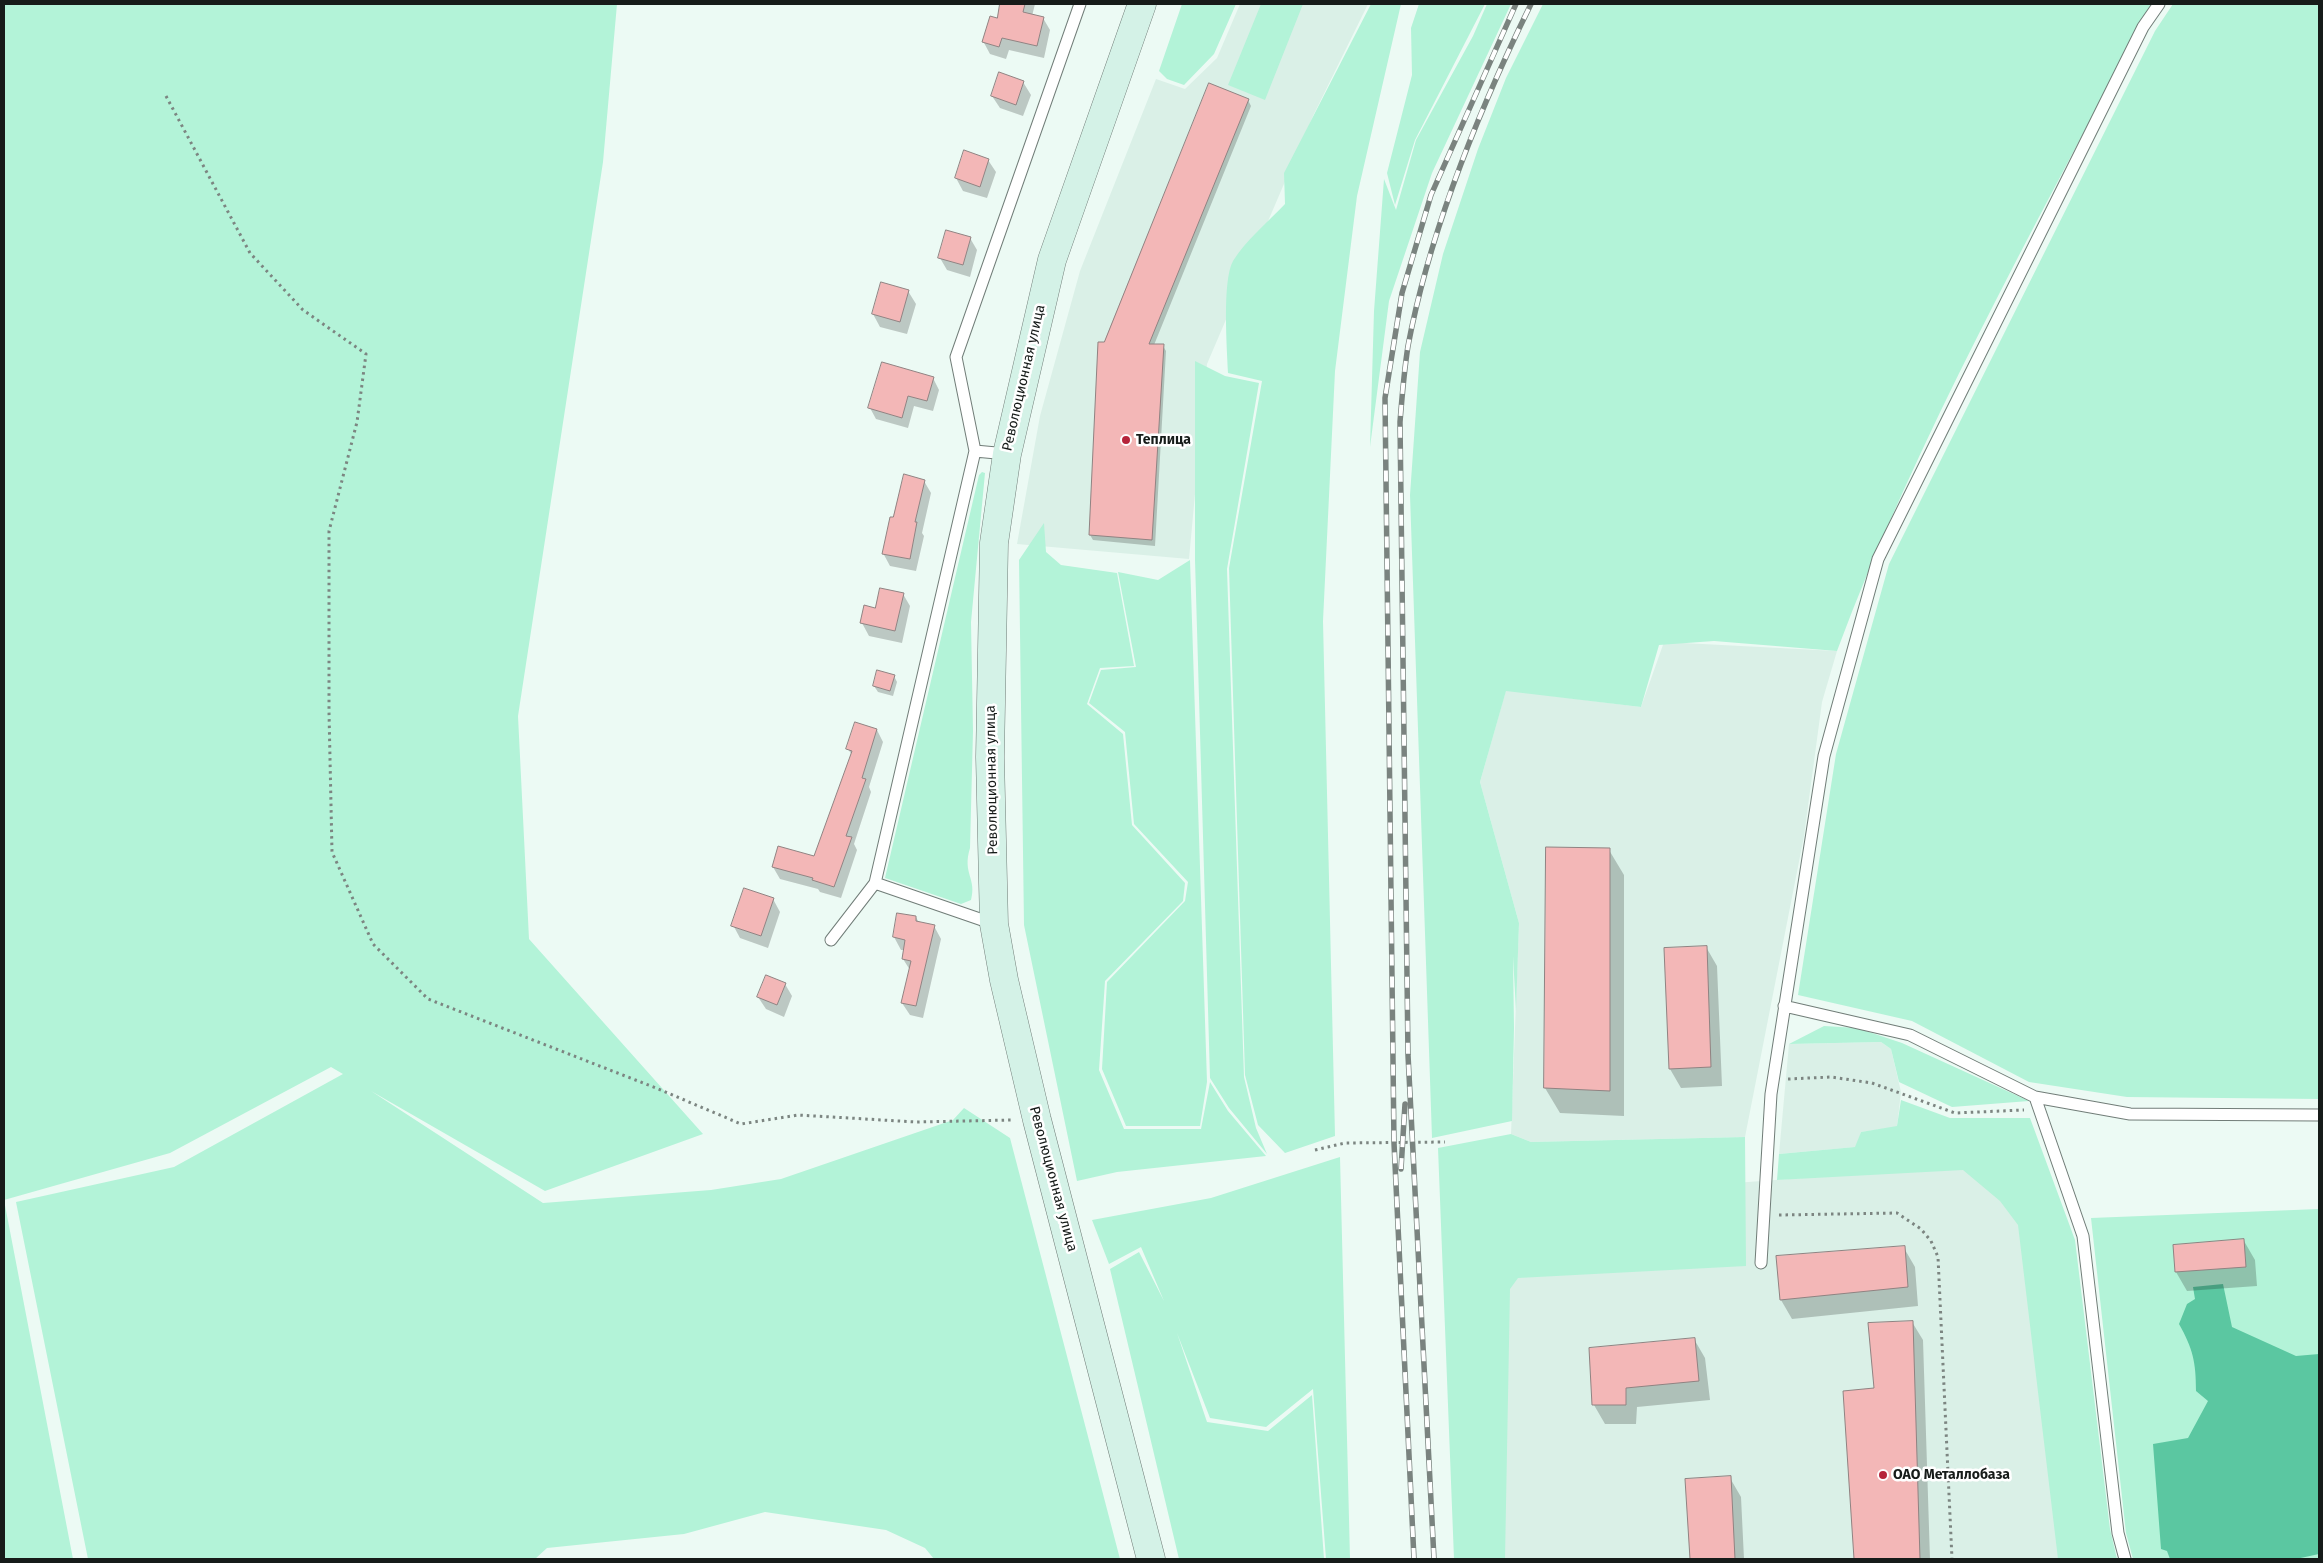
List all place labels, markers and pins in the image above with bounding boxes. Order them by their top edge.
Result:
place label: Теплица [1136,432,1191,448]
marker: Теплица [1120,434,1132,446]
place label: ОАО Металлобаза [1893,1467,2010,1483]
marker: ОАО Металлобаза [1877,1469,1889,1481]

